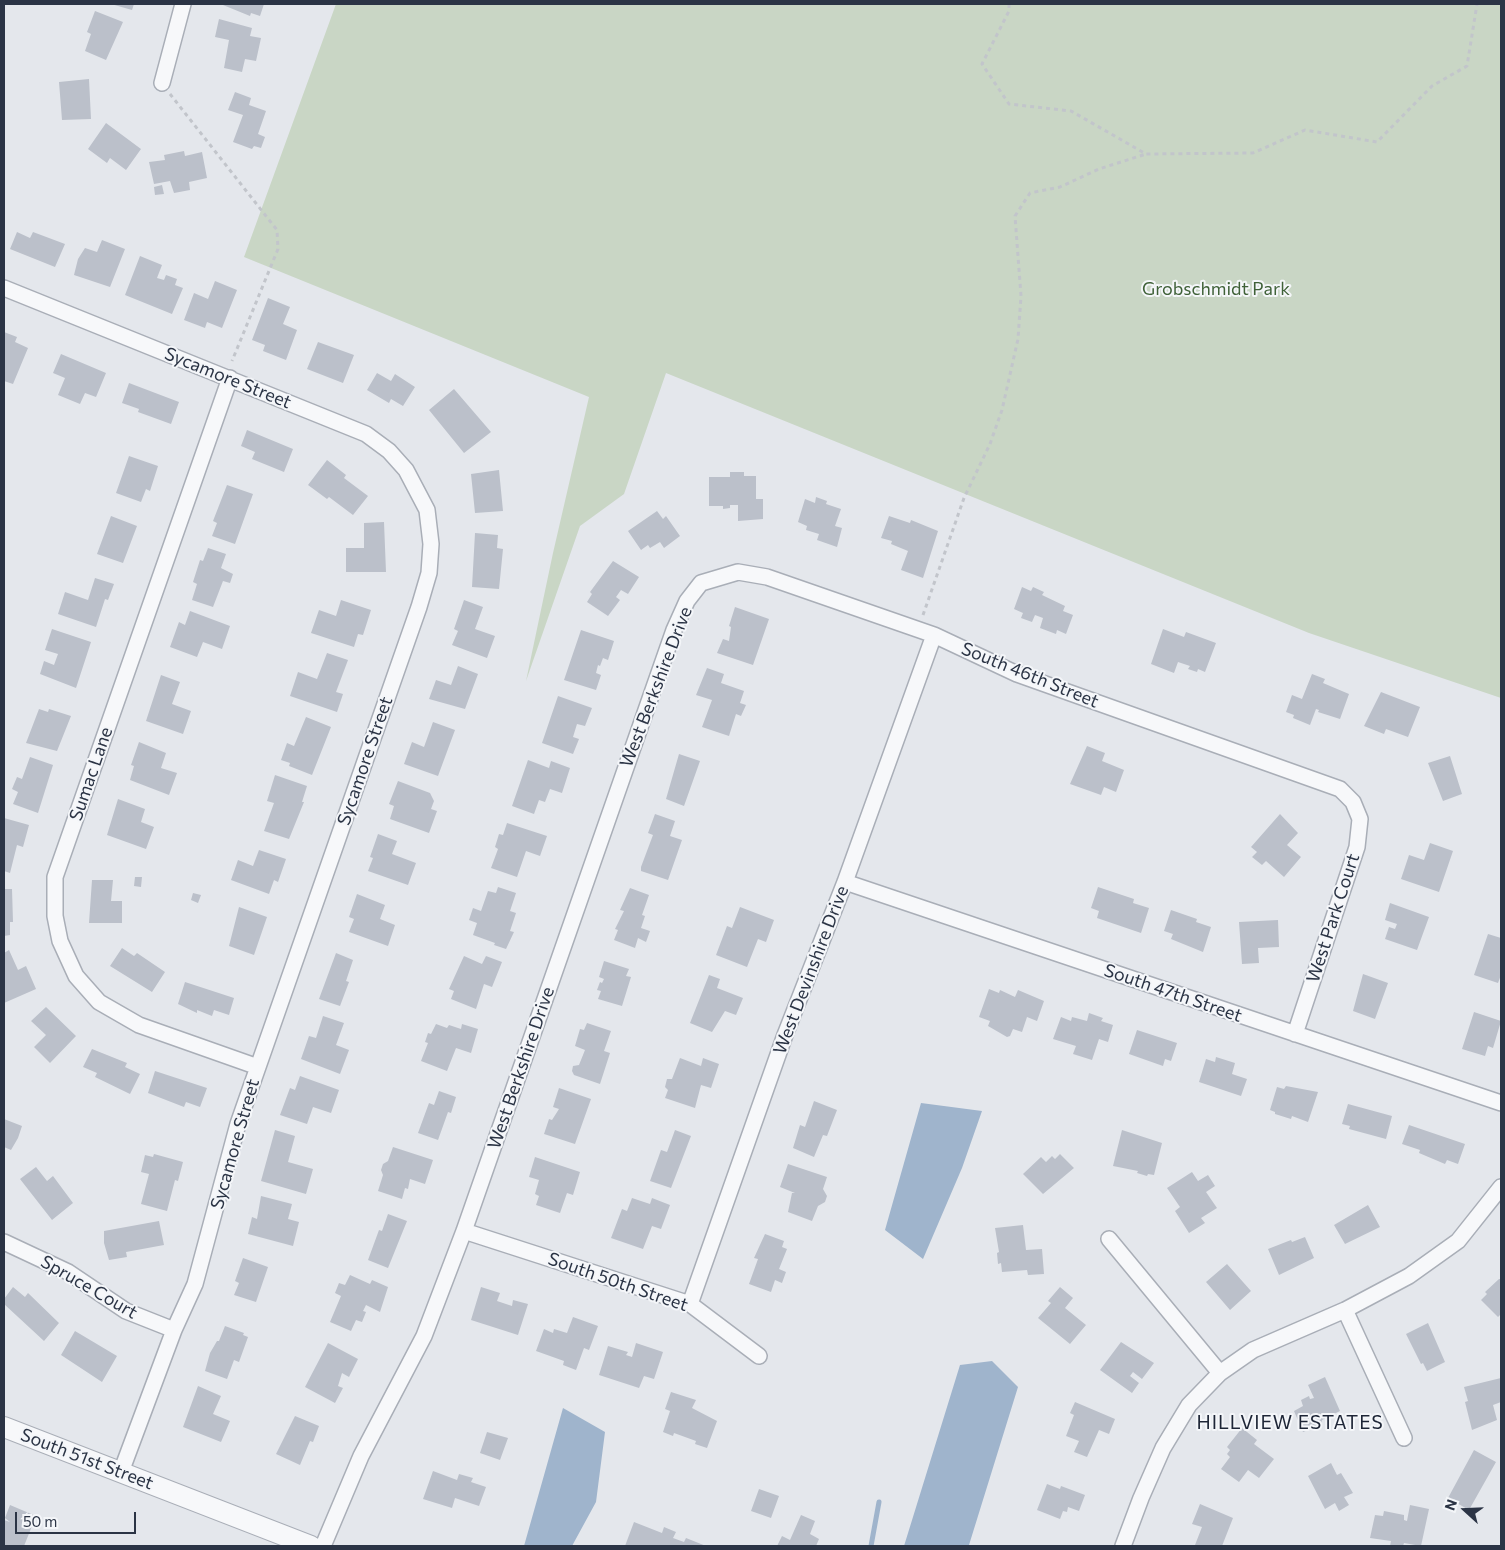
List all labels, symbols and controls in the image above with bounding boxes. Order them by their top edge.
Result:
park label: Grobschmidt Park [1142,278,1290,300]
street label: Sycamore Street [162,343,294,413]
street label: West Berkshire Drive [615,604,697,770]
street label: South 46th Street [958,638,1102,712]
street label: Sycamore Street [333,694,397,828]
street label: Sumac Lane [65,724,117,824]
street label: West Park Court [1302,851,1364,985]
street label: West Devinshire Drive [769,883,853,1057]
street label: South 47th Street [1101,959,1245,1027]
street label: West Berkshire Drive [483,984,559,1152]
street label: Sycamore Street [206,1076,264,1212]
street label: South 50th Street [545,1248,691,1316]
street label: Spruce Court [37,1251,141,1323]
district label: HILLVIEW ESTATES [1194,1412,1386,1434]
street label: South 51st Street [18,1424,156,1494]
north arrow [1440,1485,1490,1535]
text: N [1441,1497,1460,1513]
scale bar [18,1502,139,1534]
text: 50 m [23,1512,57,1530]

